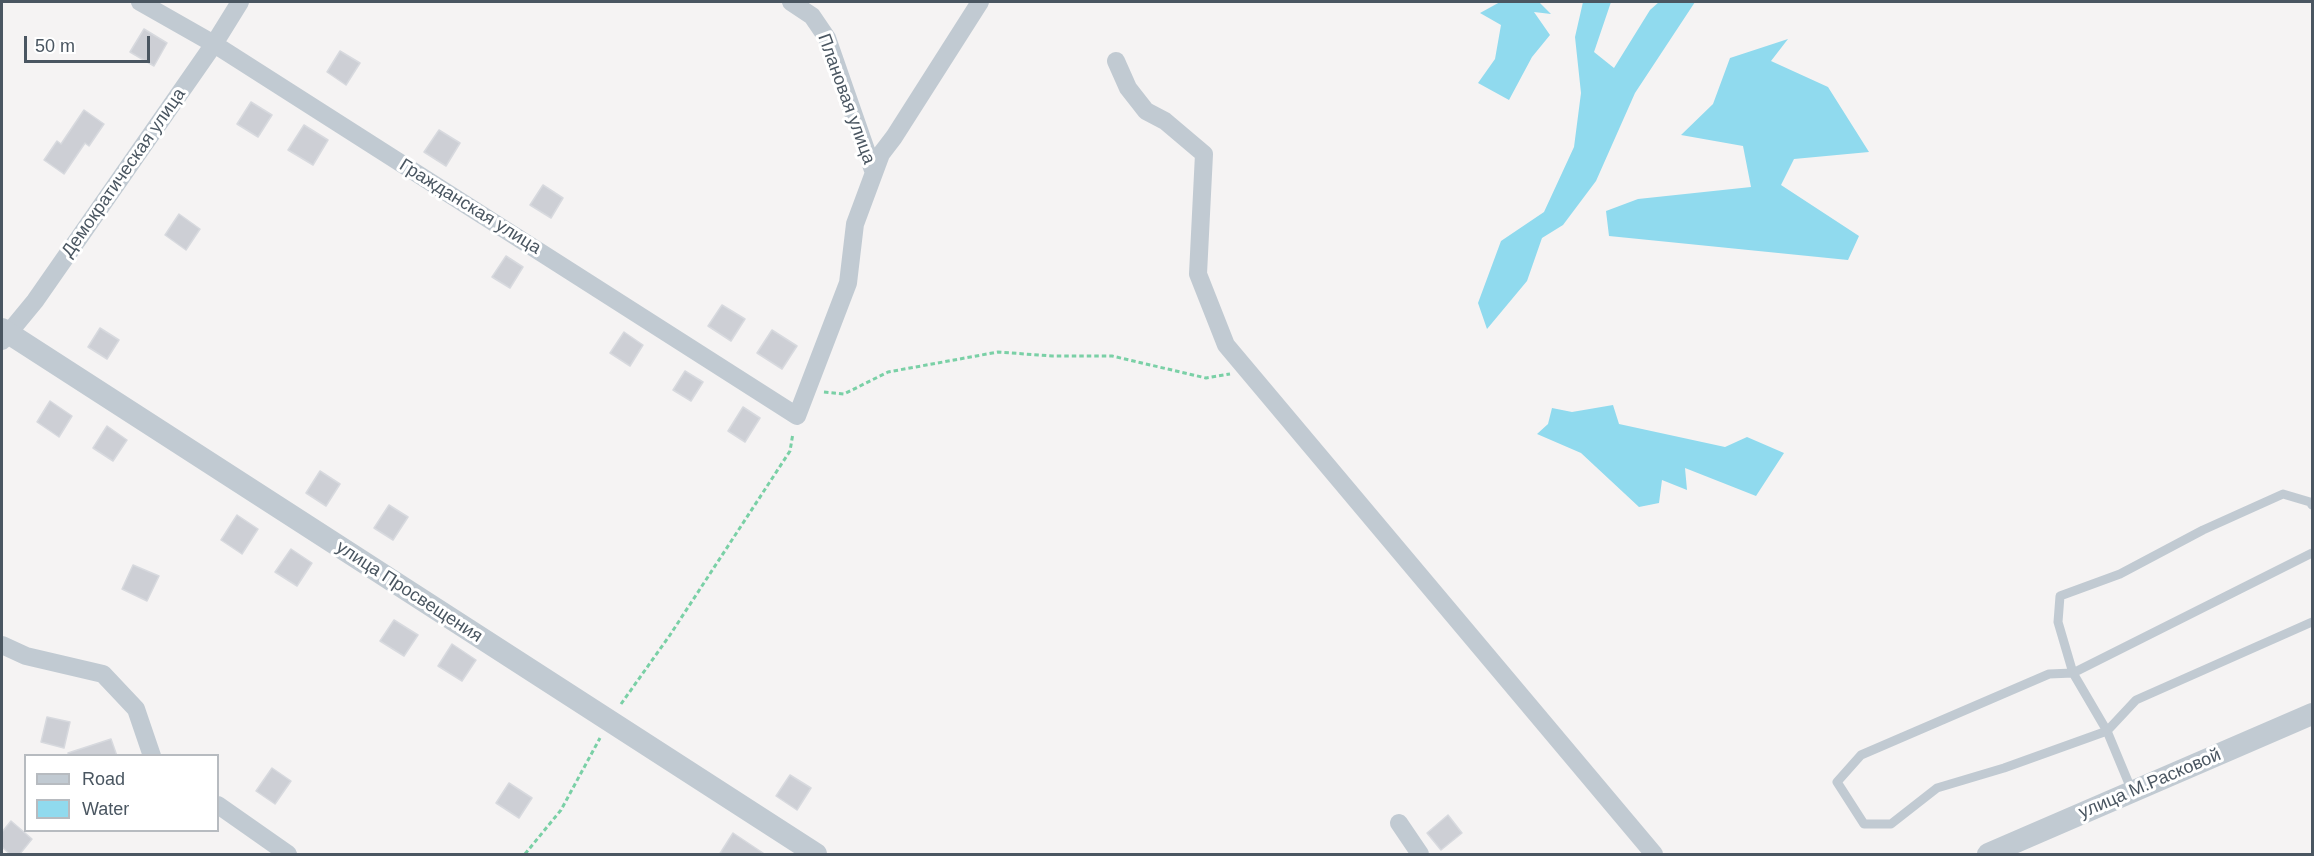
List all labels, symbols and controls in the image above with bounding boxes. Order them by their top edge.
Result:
scale bar [27,24,153,62]
street label: Плановая улица [812,31,880,167]
text: 50 m [35,36,75,56]
street label: Демократическая улица [57,84,191,262]
street label: Гражданская улица [395,155,545,259]
street label: улица Просвещения [332,537,486,647]
street label: улица М.Расковой [2076,744,2224,824]
legend [24,754,219,832]
text: Road [82,769,125,789]
text: Water [82,799,129,819]

